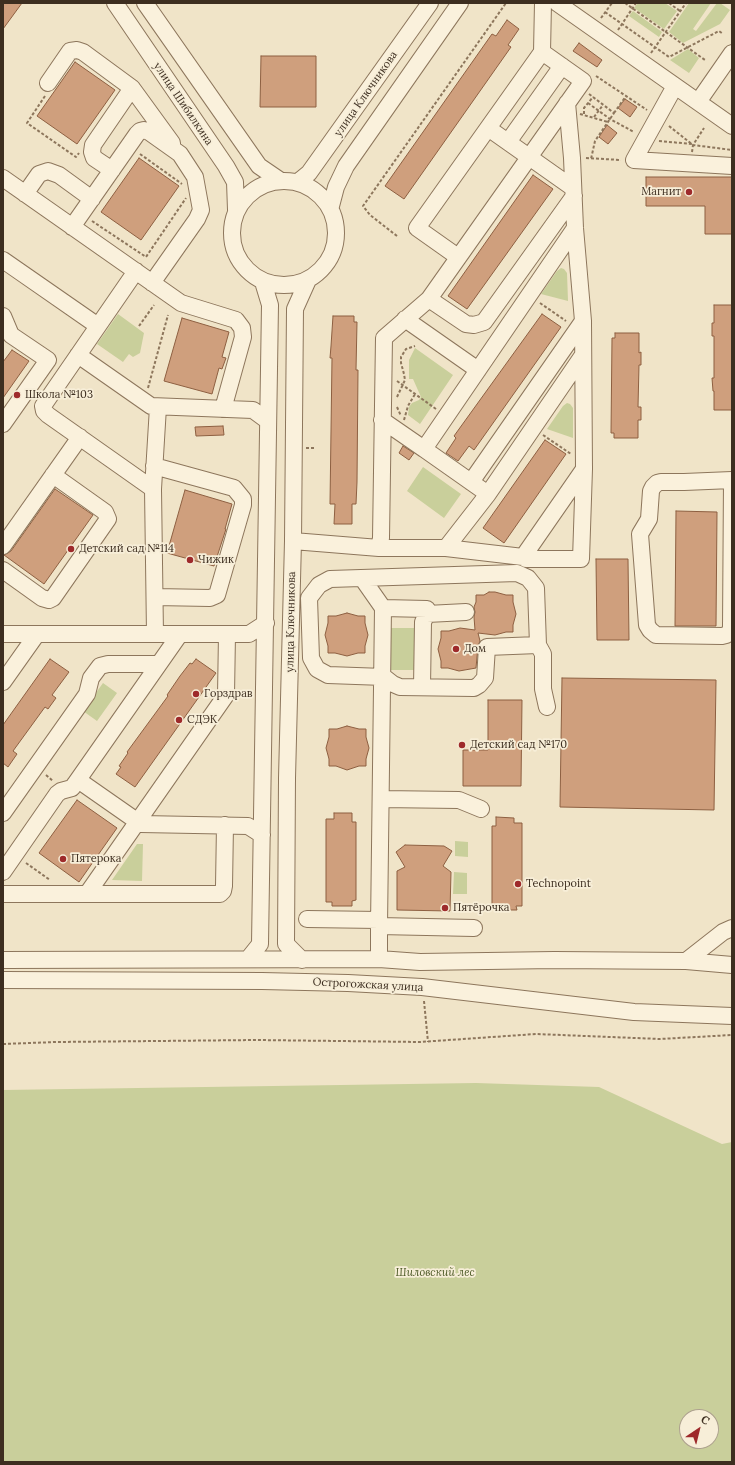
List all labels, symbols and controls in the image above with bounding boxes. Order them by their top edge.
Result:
street label: улица Ключникова [332,49,400,139]
street label: улица Шибилкина [150,60,216,148]
place label: Магнит [641,185,681,199]
marker: Магнит [684,187,694,197]
place label: Школа №103 [25,388,93,402]
marker: Школа №103 [12,390,22,400]
place label: Детский сад №114 [79,542,174,556]
marker: Детский сад №114 [66,544,76,554]
place label: Чижик [198,553,234,567]
marker: Чижик [185,555,195,565]
street label: улица Ключникова [284,571,298,673]
place label: Дом [464,642,486,656]
marker: Дом [451,644,461,654]
place label: Горздрав [204,687,253,701]
marker: Горздрав [191,689,201,699]
place label: СДЭК [187,713,217,727]
marker: СДЭК [174,715,184,725]
place label: Детский сад №170 [470,738,567,752]
marker: Детский сад №170 [457,740,467,750]
place label: Пятерока [71,852,121,866]
marker: Пятерока [58,854,68,864]
place label: Technopoint [526,877,591,891]
marker: Technopoint [513,879,523,889]
place label: Пятёрочка [453,901,509,915]
marker: Пятёрочка [440,903,450,913]
street label: Острогожская улица [312,976,424,994]
park label: Шиловский лес [395,1266,475,1280]
north arrow [679,1409,719,1449]
text: С [698,1412,712,1428]

